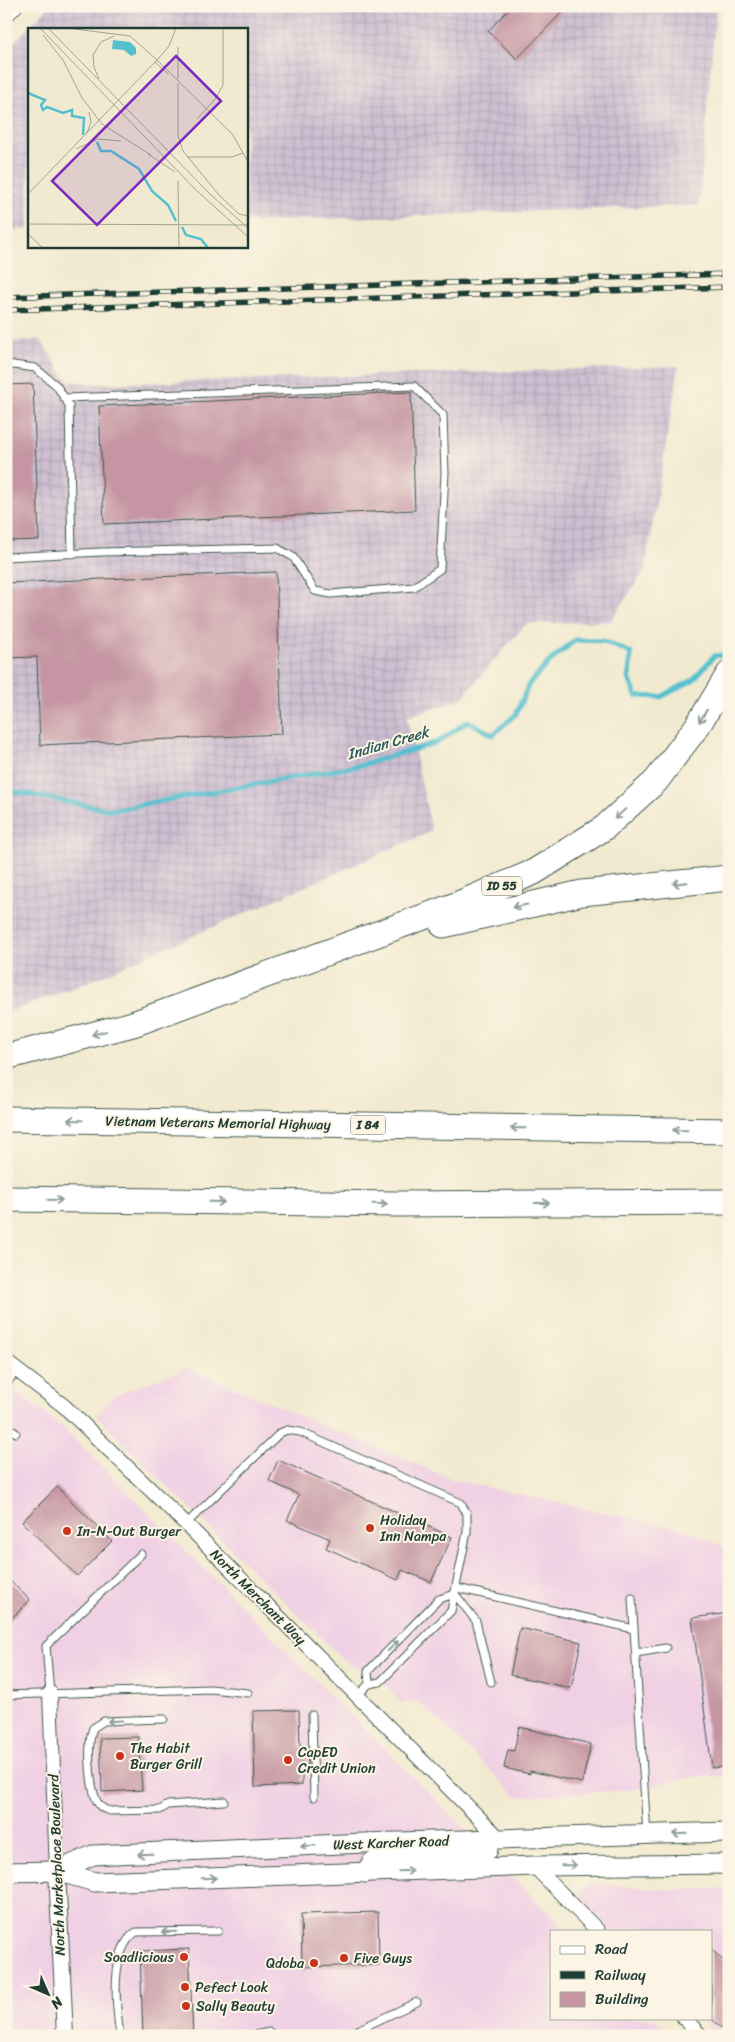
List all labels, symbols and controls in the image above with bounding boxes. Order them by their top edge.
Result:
inset map [28,28,248,248]
one-way arrow [698,708,708,722]
water label: Indian Creek [343,718,434,767]
one-way arrow [613,808,626,819]
road number: ID 55 [482,876,522,896]
one-way arrow [673,878,689,888]
one-way arrow [512,902,528,911]
one-way arrow [92,1029,108,1038]
street label: Vietnam Veterans Memorial Highway [105,1109,332,1137]
one-way arrow [67,1115,84,1125]
road number: I 84 [350,1116,386,1134]
one-way arrow [510,1123,526,1133]
one-way arrow [672,1126,688,1135]
one-way arrow [46,1195,63,1205]
one-way arrow [209,1197,225,1207]
one-way arrow [534,1198,550,1208]
one-way arrow [372,1199,388,1209]
place label: Holiday Inn Nampa [379,1508,447,1549]
place label: In-N-Out Burger [76,1519,182,1544]
marker: Holiday Inn Nampa [364,1522,376,1534]
marker: In-N-Out Burger [61,1525,73,1537]
street label: North Merchant Way [204,1543,313,1652]
one-way arrow [387,1640,399,1652]
one-way arrow [108,1716,124,1726]
place label: The Habit Burger Grill [130,1736,203,1777]
place label: CapED Credit Union [298,1740,376,1781]
marker: The Habit Burger Grill [114,1750,126,1762]
marker: CapED Credit Union [282,1754,294,1766]
street label: North Marketplace Boulevard [41,1772,73,1956]
street label: West Karcher Road [333,1828,451,1858]
one-way arrow [672,1829,688,1838]
one-way arrow [300,1842,316,1851]
one-way arrow [138,1849,154,1859]
one-way arrow [560,1861,576,1870]
one-way arrow [398,1866,414,1876]
one-way arrow [201,1874,217,1883]
one-way arrow [161,1927,178,1937]
legend [550,1930,712,2020]
text: Road [595,1936,628,1962]
place label: Soadlicious [104,1945,175,1970]
place label: Five Guys [354,1946,412,1971]
marker: Soadlicious [178,1951,190,1963]
place label: Qdoba [266,1951,305,1976]
marker: Five Guys [338,1952,350,1964]
marker: Qdoba [308,1957,320,1969]
text: Railway [595,1962,646,1988]
north arrow [22,1970,72,2020]
place label: Pefect Look [195,1975,269,2000]
marker: Pefect Look [179,1981,191,1993]
text: Building [595,1986,649,2012]
text: N [44,1990,70,2015]
place label: Sally Beauty [196,1994,275,2019]
marker: Sally Beauty [180,2000,192,2012]

